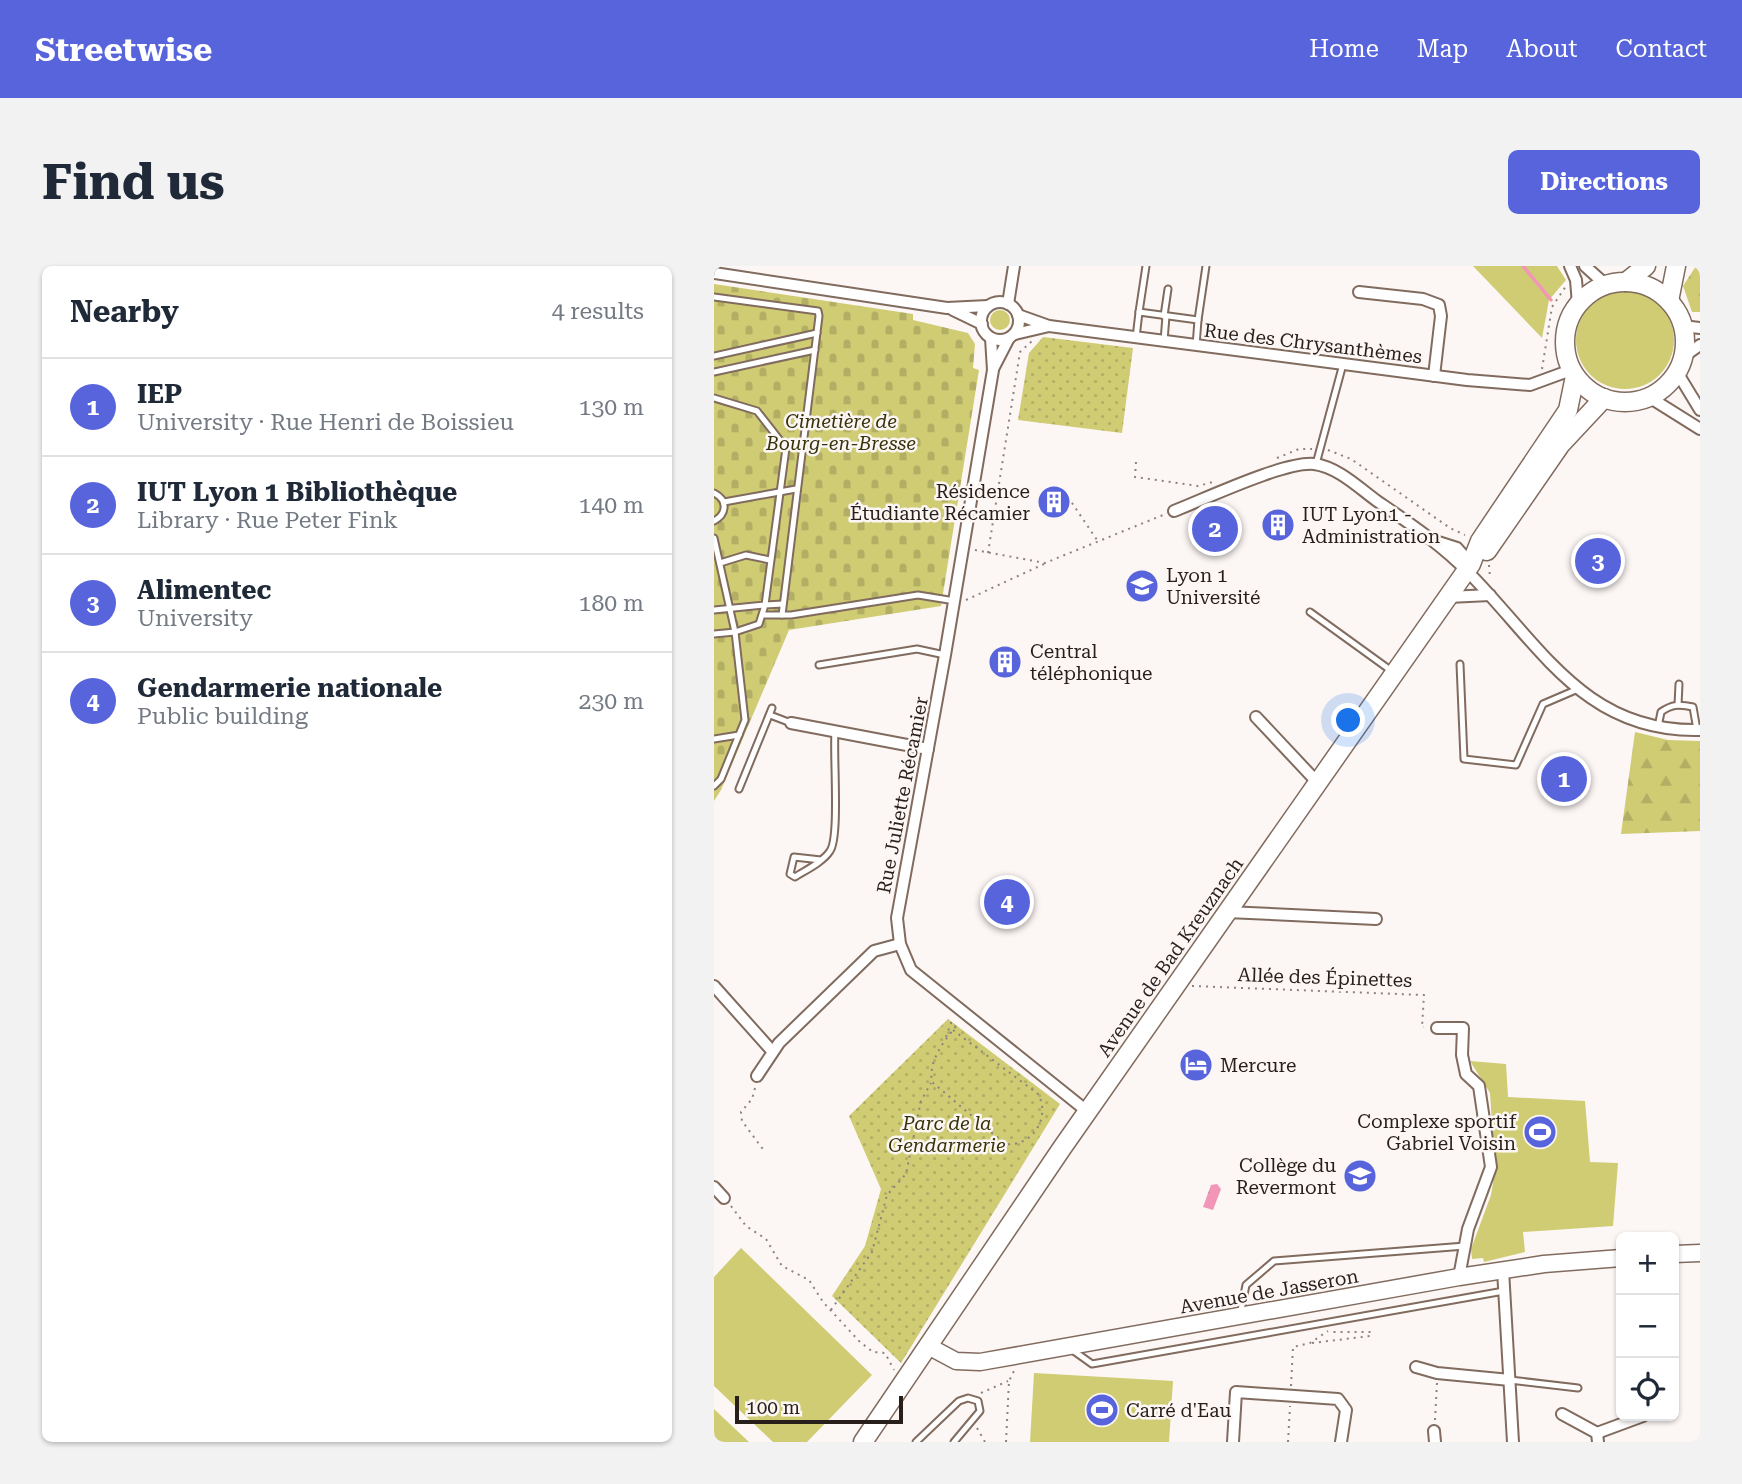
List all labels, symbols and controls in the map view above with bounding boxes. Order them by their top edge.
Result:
text: Streetwise [35,30,212,69]
text: Home [1309,35,1379,63]
text: Map [1417,35,1468,63]
text: About [1506,35,1577,63]
text: Contact [1615,35,1707,63]
button: Directions [1508,150,1700,214]
text: Find us [42,154,225,211]
text: Nearby [70,294,179,329]
text: 4 results [552,298,644,325]
street label: Rue des Chrysanthèmes [1203,319,1423,368]
text: IEP [137,379,182,409]
text: 1 [87,394,99,421]
text: 130 m [579,394,644,421]
text: University · Rue Henri de Boissieu [137,409,514,436]
park label: Cimetière de Bourg-en-Bresse [765,410,916,455]
text: IUT Lyon 1 Bibliothèque [137,477,457,507]
place label: Résidence Étudiante Récamier [850,480,1030,525]
building icon: Résidence Étudiante Récamier [1035,483,1073,521]
text: 2 [87,492,99,519]
text: 140 m [579,492,644,519]
pin: 2 [1192,503,1238,555]
place label: IUT Lyon1 - Administration [1302,503,1440,548]
building icon: IUT Lyon1 - Administration [1259,506,1297,544]
text: Library · Rue Peter Fink [137,507,398,534]
pin: 3 [1575,535,1621,587]
place label: Lyon 1 Université [1166,564,1260,609]
school or university icon: Lyon 1 Université [1123,567,1161,605]
text: Alimentec [137,575,271,605]
text: 3 [87,590,99,617]
text: 180 m [579,590,644,617]
text: University [137,605,253,632]
place label: Central téléphonique [1030,640,1153,685]
building icon: Central téléphonique [986,643,1024,681]
text: Gendarmerie nationale [137,673,442,703]
text: 4 [87,688,99,715]
text: 230 m [579,688,644,715]
street label: Rue Juliette Récamier [872,695,933,895]
text: Public building [137,703,308,730]
your location [1331,703,1365,737]
pin: 1 [1541,753,1587,805]
street label: Avenue de Bad Kreuznach [1093,853,1248,1061]
pin: 4 [984,876,1030,928]
street label: Allée des Épinettes [1237,963,1413,992]
hotel icon: Mercure [1177,1046,1215,1084]
place label: Mercure [1220,1054,1297,1077]
place label: Complexe sportif Gabriel Voisin [1357,1110,1517,1155]
park label: Parc de la Gendarmerie [888,1112,1006,1157]
sports icon: Complexe sportif Gabriel Voisin [1521,1113,1559,1151]
place label: Collège du Revermont [1236,1154,1336,1199]
school or university icon: Collège du Revermont [1341,1157,1379,1195]
map controls [1616,1232,1679,1421]
button: + [1616,1232,1679,1295]
street label: Avenue de Jasseron [1178,1264,1360,1319]
button: − [1616,1295,1679,1358]
button: locate [1616,1358,1679,1421]
sports icon: Carré d'Eau [1083,1391,1121,1429]
scale bar [735,1393,903,1425]
text: 100 m [746,1396,800,1419]
place label: Carré d'Eau [1126,1399,1231,1422]

